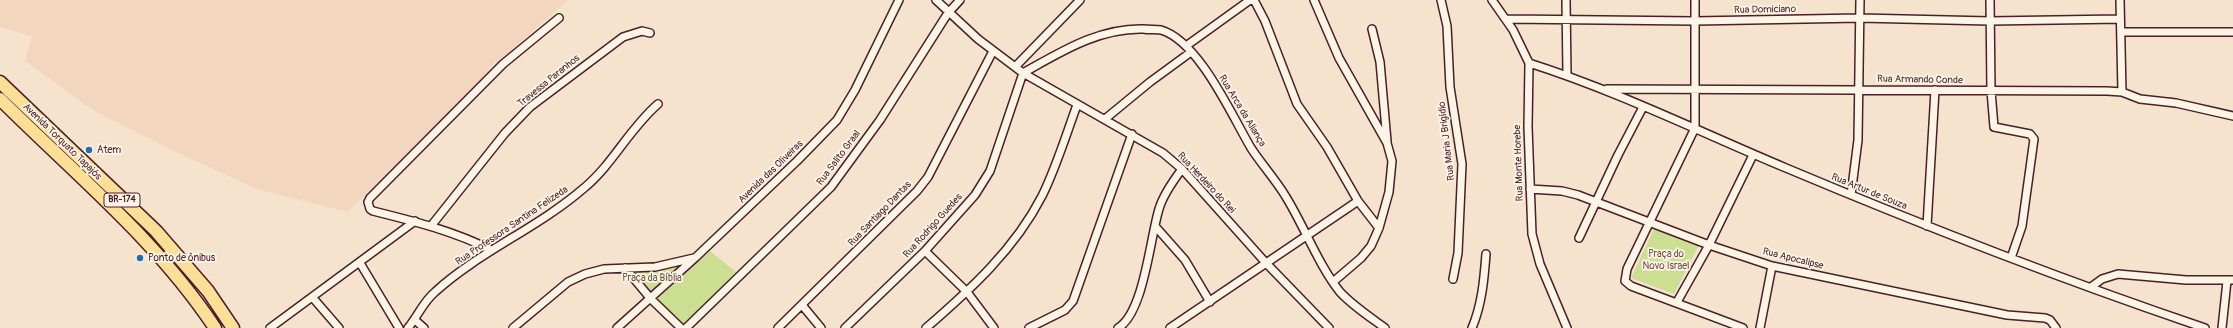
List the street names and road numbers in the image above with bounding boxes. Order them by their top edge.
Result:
street label: Rua Domiciano [1734,3,1796,17]
street label: Travessa Paranhos [515,52,583,110]
street label: Rua Arca da Aliança [1216,73,1268,149]
street label: Rua Armando Conde [1877,73,1963,87]
street label: Avenida Torquato Tapajós [20,101,104,183]
street label: Rua Maria J Brigídio [1436,101,1458,181]
street label: Rua Monte Horebe [1512,124,1526,202]
street label: Rua Salito Graal [814,128,864,188]
street label: Avenida das Oliveiras [736,138,806,206]
street label: Rua Herdeiro do Rei [1175,150,1237,216]
street label: Rua Artur de Souza [1829,171,1909,213]
street label: Rua Santiago Dantas [846,179,914,249]
street label: Rua Professora Santina Felizeda [453,184,571,268]
street label: Rua Rodrigo Guedes [901,191,965,261]
road number: BR-174 [104,193,140,207]
street label: Rua Apocalipse [1761,246,1825,272]

